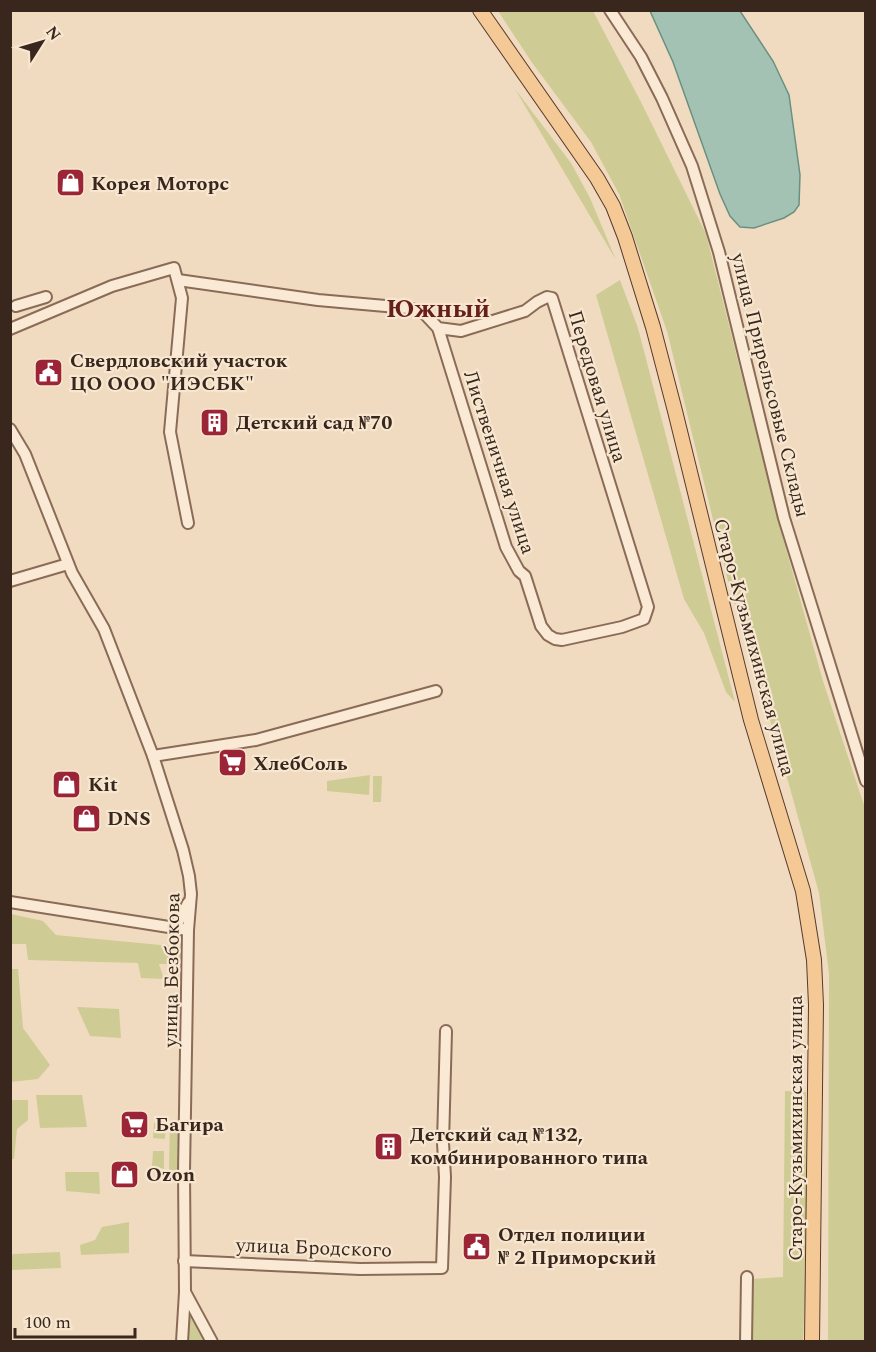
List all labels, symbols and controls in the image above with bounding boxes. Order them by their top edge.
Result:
north arrow [12,12,72,72]
text: N [40,21,67,46]
shop icon: Корея Моторс [54,167,86,199]
place label: Корея Моторс [91,169,229,199]
street label: улица Прирельсовые Склады [722,249,817,520]
district label: Южный [386,289,490,329]
street label: Передовая улица [560,306,635,466]
place label: Свердловский участок ЦО ООО "ИЭСБК" [70,346,288,399]
public building icon: Свердловский участок ЦО ООО "ИЭСБК" [33,356,65,388]
street label: Лиственичная улица [455,367,543,558]
building icon: Детский сад №70 [199,406,231,438]
place label: Детский сад №70 [236,408,392,438]
street label: Старо-Кузьмихинская улица [705,515,803,780]
supermarket icon: ХлебСоль [216,747,248,779]
place label: ХлебСоль [253,749,348,779]
shop icon: Kit [51,768,83,800]
place label: Kit [88,770,118,800]
shop icon: DNS [70,802,102,834]
place label: DNS [107,804,151,834]
street label: улица Безбокова [156,892,188,1049]
street label: Старо-Кузьмихинская улица [781,995,811,1261]
supermarket icon: Багира [118,1108,150,1140]
place label: Багира [155,1110,224,1140]
place label: Детский сад №132, комбинированного типа [410,1120,649,1173]
building icon: Детский сад №132, комбинированного типа [373,1130,405,1162]
shop icon: Ozon [109,1158,141,1190]
place label: Ozon [146,1160,195,1190]
place label: Отдел полиции № 2 Приморский [498,1220,657,1273]
street label: улица Бродского [234,1230,393,1266]
public building icon: Отдел полиции № 2 Приморский [461,1230,493,1262]
scale bar [15,1301,135,1339]
text: 100 m [24,1309,71,1336]

